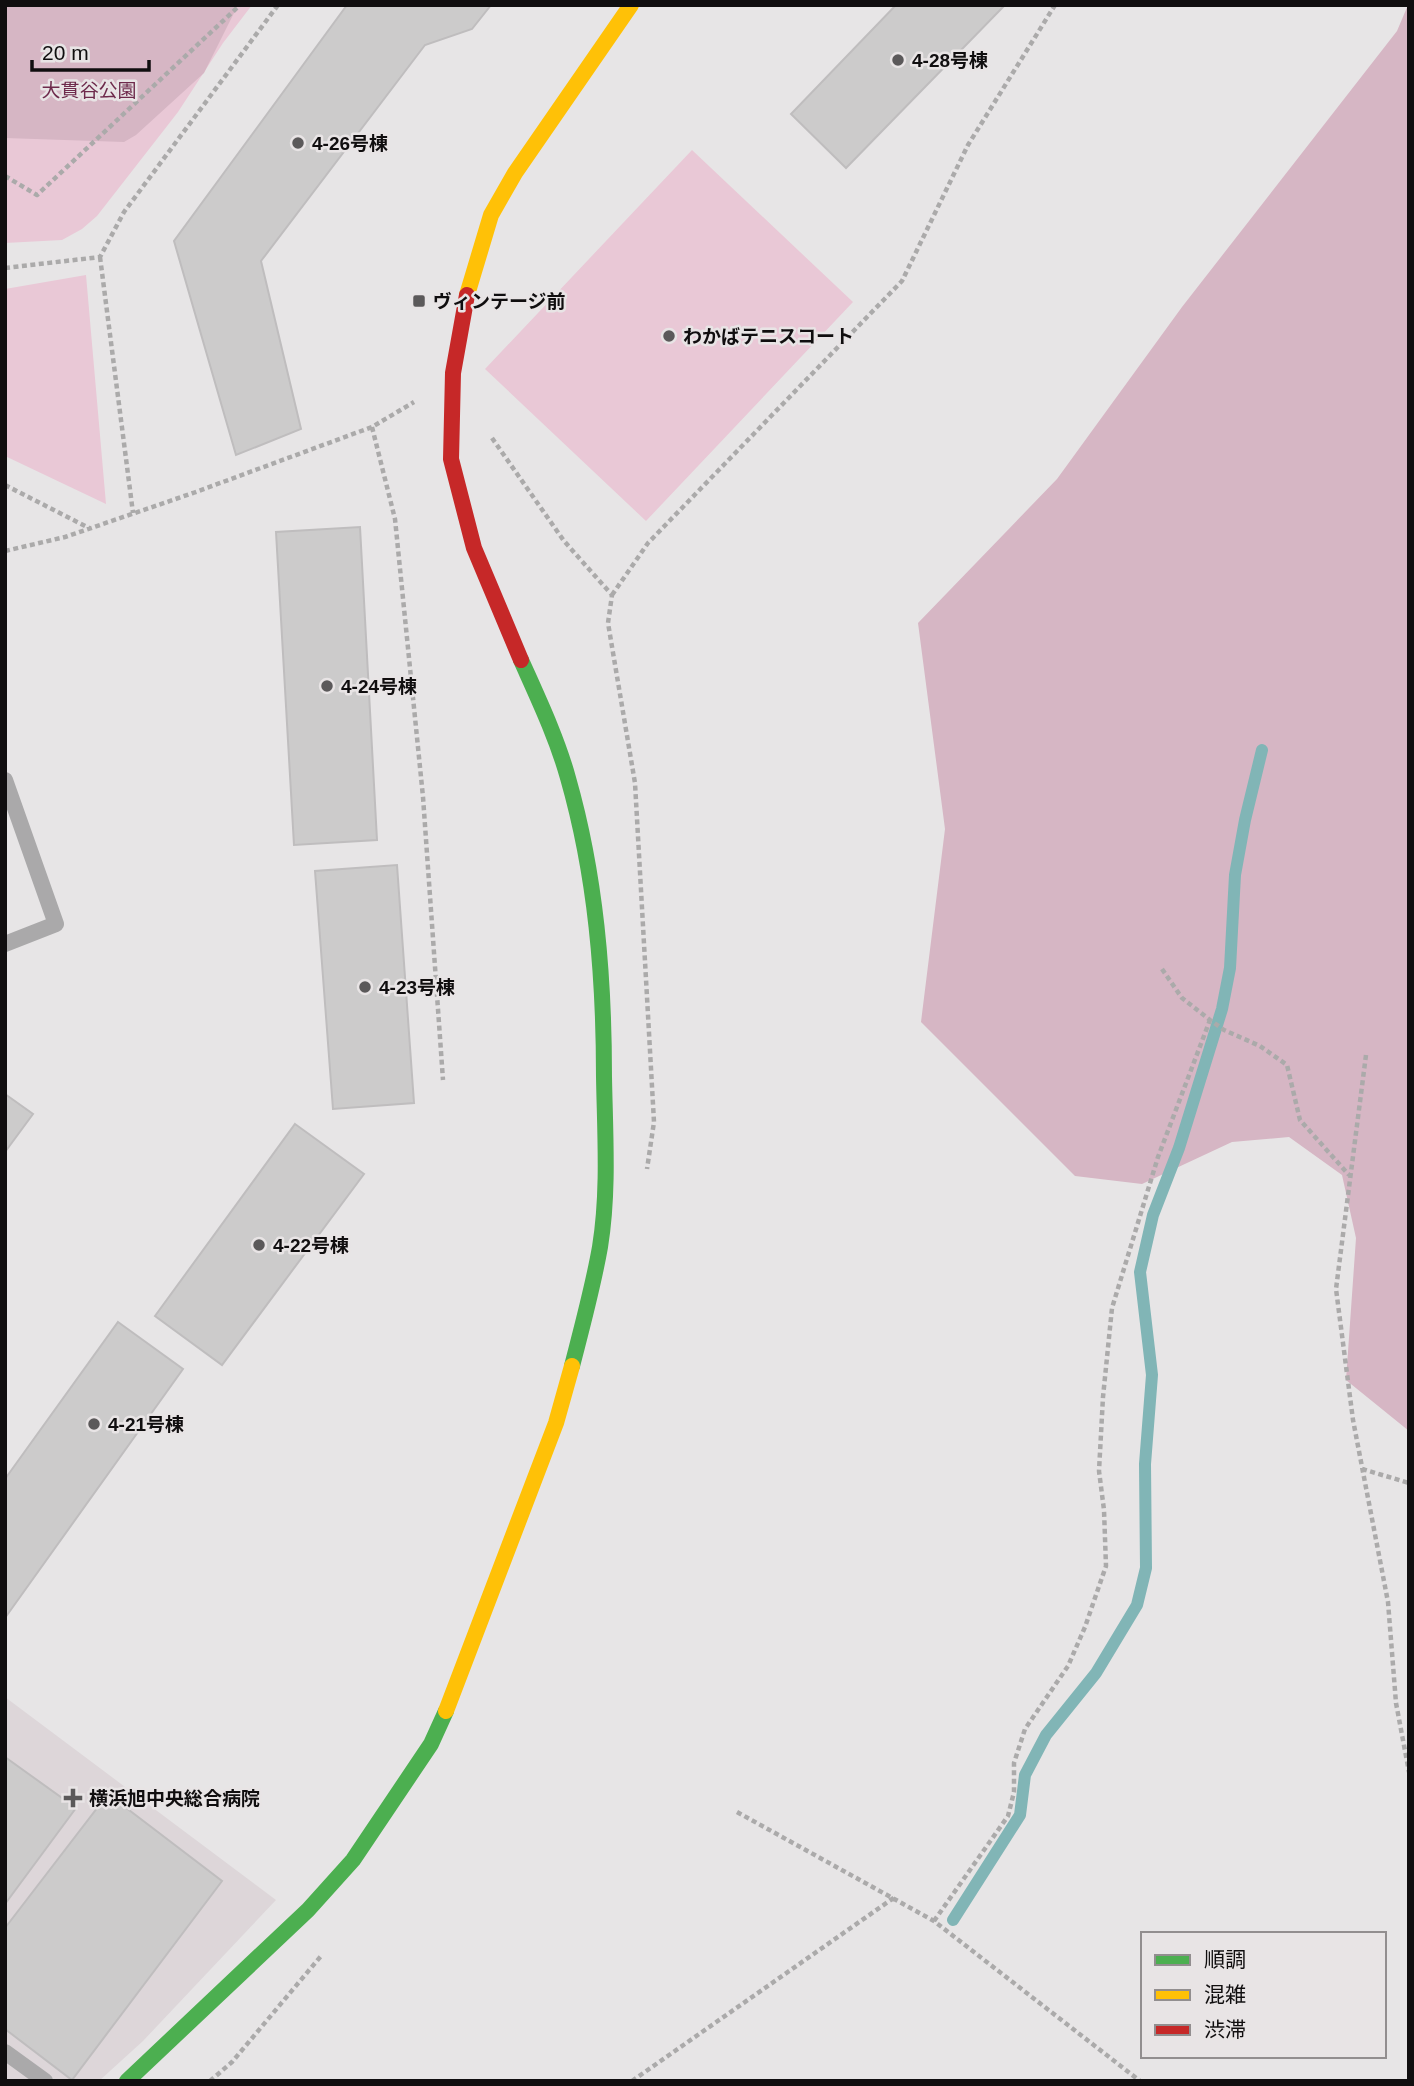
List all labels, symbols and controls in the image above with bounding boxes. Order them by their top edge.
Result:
scale bar [32,28,149,72]
text: 20 m [42,41,89,64]
place label: 4-28号棟 [912,50,988,71]
marker: 4-28号棟 [890,52,906,68]
park label: 大貫谷公園 [41,80,137,101]
place label: 4-26号棟 [312,133,388,154]
marker: 4-26号棟 [290,135,306,151]
place label: ヴィンテージ前 [433,291,566,312]
marker: ヴィンテージ前 [411,293,427,309]
place label: わかばテニスコート [683,326,854,347]
marker: わかばテニスコート [661,328,677,344]
place label: 4-24号棟 [341,676,417,697]
marker: 4-24号棟 [319,678,335,694]
place label: 4-23号棟 [379,977,455,998]
marker: 4-23号棟 [357,979,373,995]
place label: 4-22号棟 [273,1235,349,1256]
marker: 4-22号棟 [251,1237,267,1253]
place label: 4-21号棟 [108,1414,184,1435]
marker: 4-21号棟 [86,1416,102,1432]
marker: 横浜旭中央総合病院 [63,1788,83,1808]
place label: 横浜旭中央総合病院 [89,1788,260,1809]
legend [1141,1932,1386,2058]
text: 順調 [1204,1948,1246,1971]
text: 混雑 [1204,1983,1246,2006]
text: 渋滞 [1204,2018,1246,2041]

